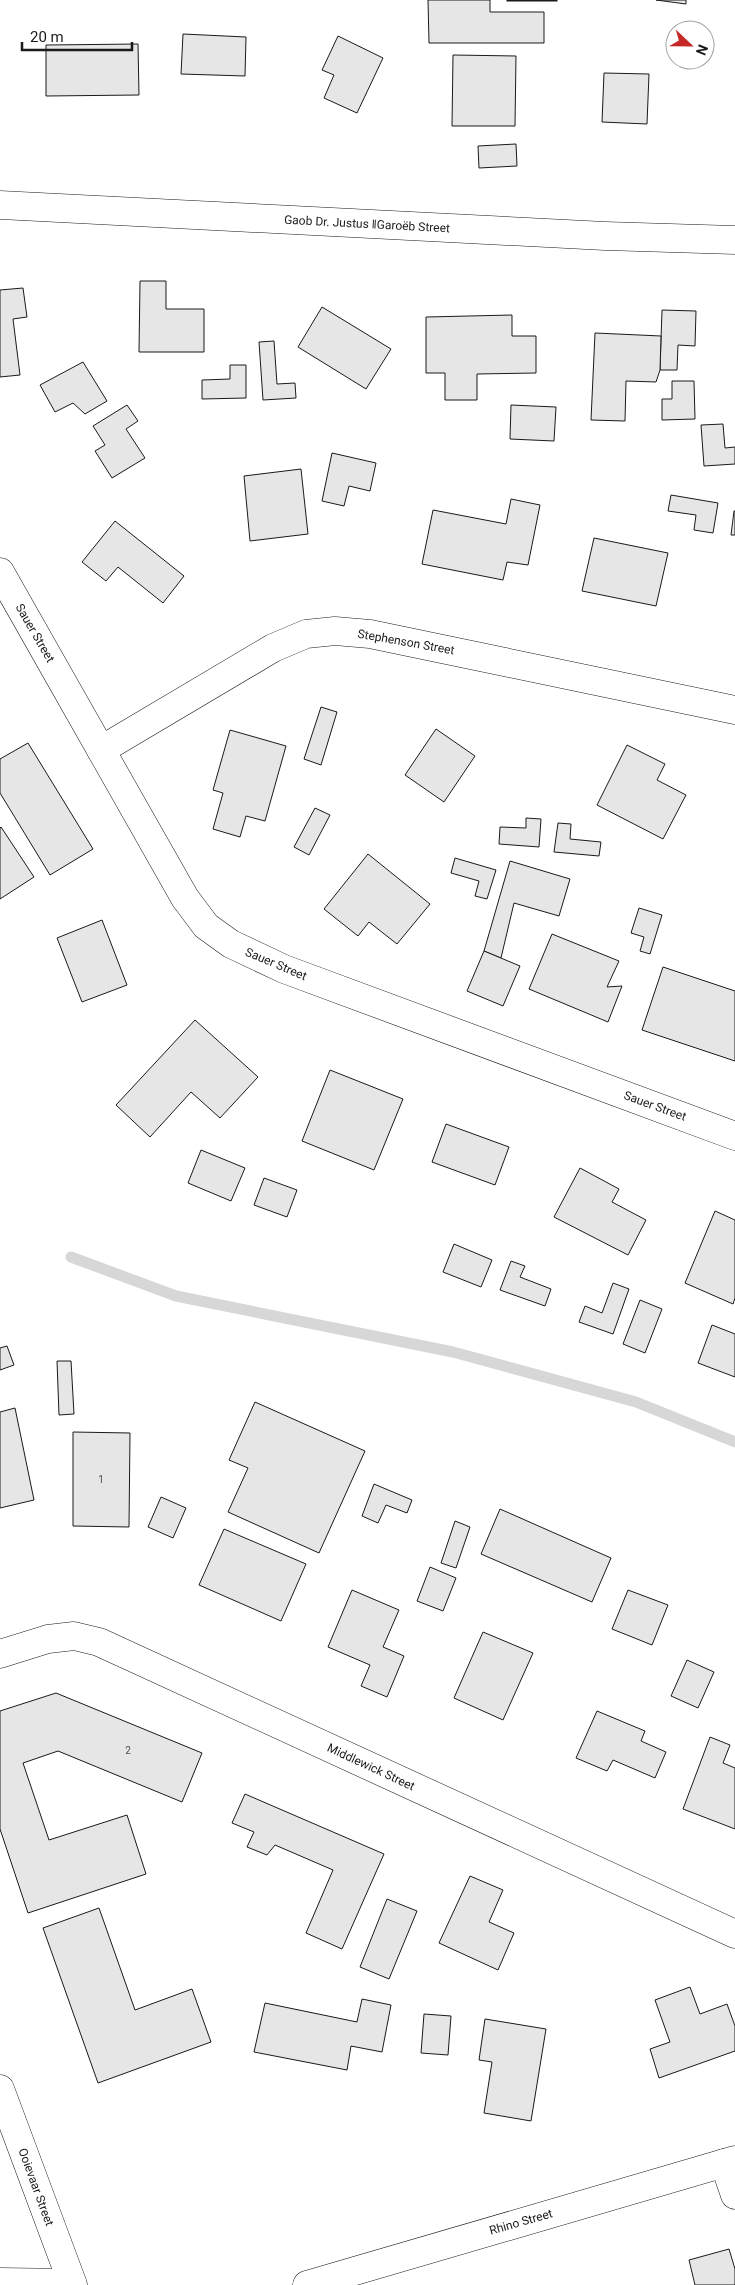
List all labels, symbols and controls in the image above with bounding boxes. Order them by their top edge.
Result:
scale bar [22,20,132,52]
north arrow [665,20,715,70]
text: 20 m [30,28,64,46]
text: N [693,42,711,57]
street label: Gaob Dr. Justus ǁGaroëb Street [284,213,450,235]
street label: Sauer Street [13,601,57,665]
street label: Stephenson Street [356,627,456,657]
street label: Sauer Street [243,945,309,983]
street label: Sauer Street [622,1088,688,1124]
house number: 1 [98,1474,104,1485]
street label: Middlewick Street [325,1741,417,1793]
house number: 2 [125,1745,131,1756]
street label: Ooievaar Street [15,2146,57,2228]
street label: Rhino Street [488,2206,554,2238]

